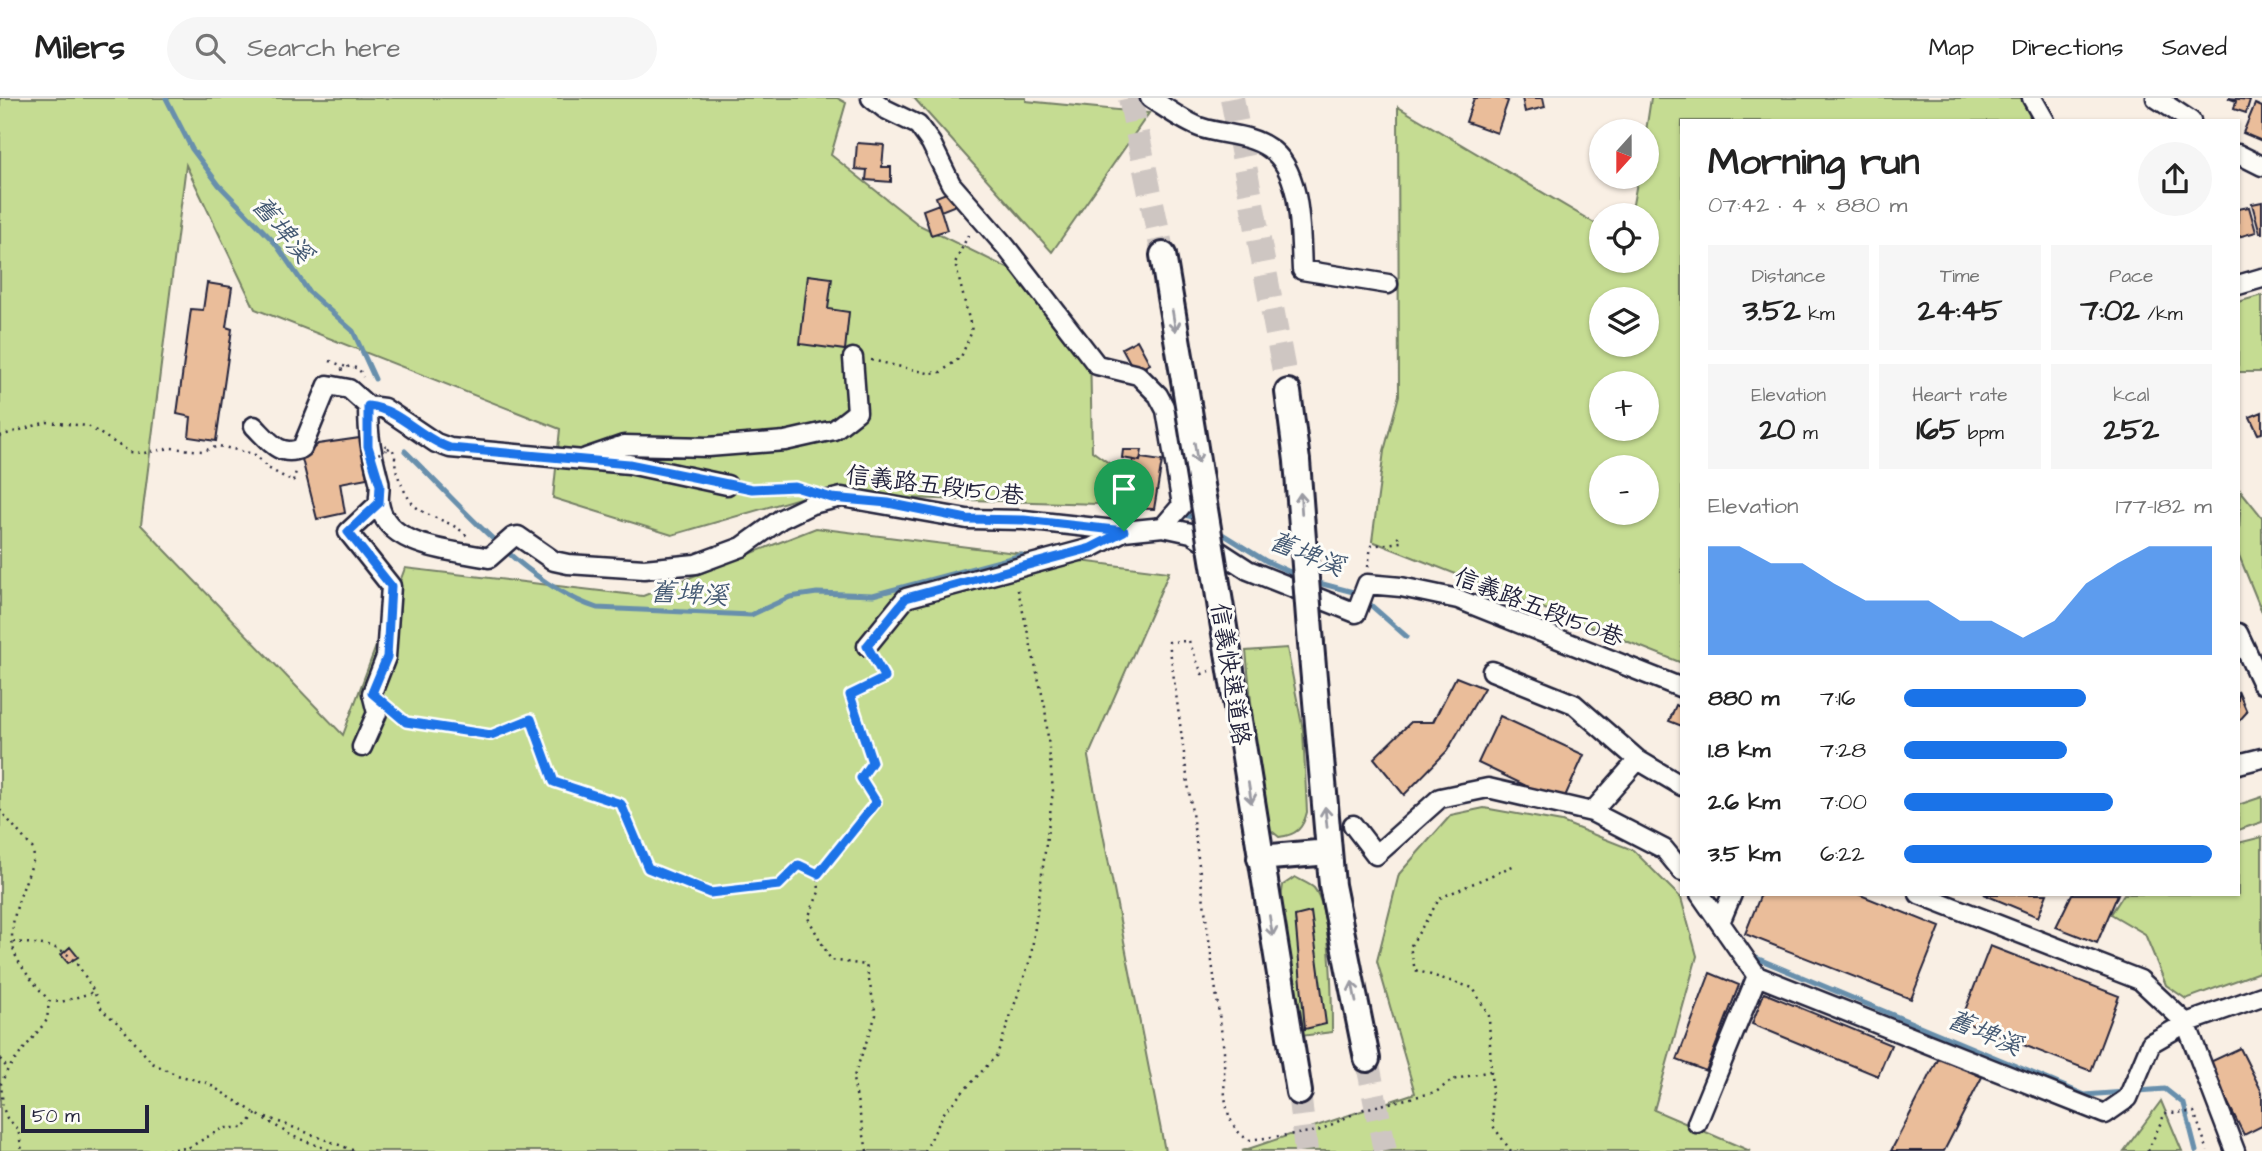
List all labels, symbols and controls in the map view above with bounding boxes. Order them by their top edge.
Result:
search box [167,17,657,80]
text: Milers [35,25,125,71]
icon: search [191,29,229,67]
text: Search here [247,30,401,66]
text: Map [1929,31,1974,65]
text: Directions [2012,31,2124,65]
text: Saved [2162,31,2227,65]
north arrow [1589,119,1659,189]
map controls [1589,119,1659,525]
text: Morning run [1708,137,1920,189]
button: share [2138,142,2212,216]
water label: 舊埤溪 [243,188,322,273]
text: 07:42 · 4 × 880 m [1708,189,1907,221]
button: locate [1589,203,1659,273]
text: Distance [1752,263,1826,290]
text: Time [1940,263,1980,290]
text: Pace [2109,263,2153,290]
button: layers [1589,287,1659,357]
text: 3.52 [1743,290,1801,332]
text: 24:45 [1918,290,2002,332]
text: 7:02 [2080,290,2140,332]
text: km [1801,301,1835,328]
text: /km [2140,301,2182,328]
one-way arrow [1168,309,1181,332]
button: + [1589,371,1659,441]
text: Elevation [1751,382,1826,409]
text: Heart rate [1912,382,2008,409]
text: kcal [2113,382,2150,409]
text: 20 [1759,409,1796,451]
text: 165 [1916,409,1960,451]
text: 252 [2104,409,2159,451]
text: m [1796,420,1818,447]
text: bpm [1960,420,2004,447]
one-way arrow [1190,441,1203,464]
button: − [1589,455,1659,525]
street label: 信義路五段150巷 [844,458,1026,514]
pin [1094,459,1154,531]
icon: arrive [1105,470,1143,508]
text: Elevation [1708,490,1799,522]
text: 177–182 m [2115,490,2212,522]
one-way arrow [1294,492,1307,515]
water label: 舊埤溪 [1264,523,1351,586]
street label: 信義路五段150巷 [1449,560,1628,656]
water label: 舊埤溪 [649,574,731,614]
street label: 信義快速道路 [1202,600,1258,748]
text: 880 m [1708,682,1779,714]
text: 7:16 [1820,682,1855,714]
text: 1.8 km [1708,734,1770,766]
text: 7:28 [1820,734,1866,766]
one-way arrow [1244,781,1257,803]
text: 2.6 km [1708,786,1780,818]
text: 7:00 [1820,786,1867,818]
one-way arrow [1319,806,1332,829]
text: 3.5 km [1708,838,1780,870]
text: 6:22 [1820,838,1865,870]
one-way arrow [1265,914,1278,937]
one-way arrow [1346,981,1360,1004]
water label: 舊埤溪 [1942,1001,2029,1066]
scale bar [21,1102,149,1134]
text: 50 m [32,1103,80,1130]

